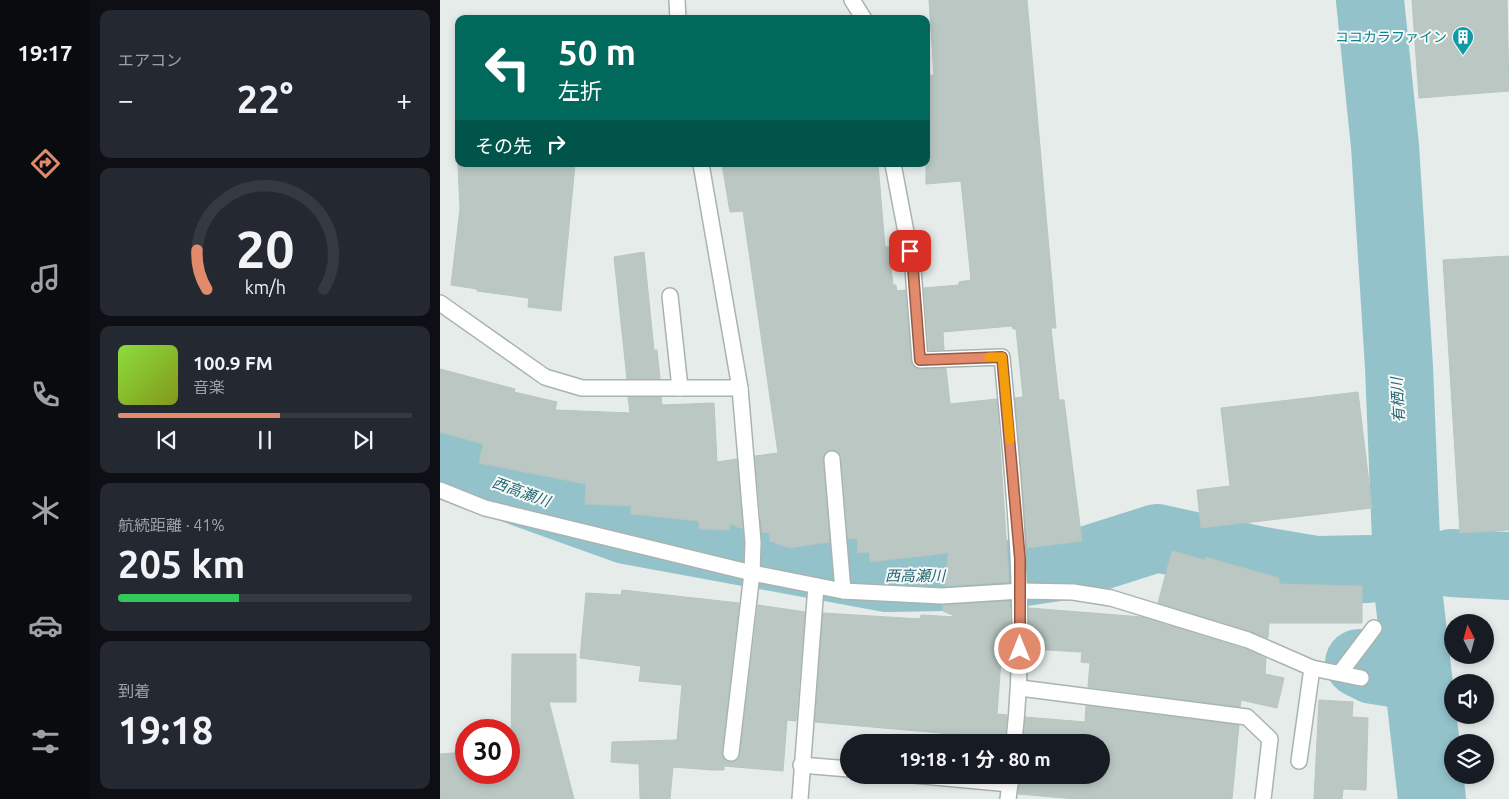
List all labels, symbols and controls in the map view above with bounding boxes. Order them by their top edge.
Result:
building icon: ココカラファイン [1451,25,1475,56]
place label: ココカラファイン [1335,29,1447,45]
text: 50 m [558,32,636,72]
icon: left [475,35,540,100]
text: 19:17 [17,40,73,65]
text: エアコン [118,51,182,69]
text: 22° [237,78,293,120]
text: 左折 [558,78,602,103]
text: − [118,84,134,115]
text: + [396,84,412,115]
icon: right [542,130,570,158]
text: その先 [475,135,532,157]
icon: directions [28,146,63,181]
text: 20 [236,220,294,278]
pin [889,230,931,272]
icon: arrive [896,237,924,265]
icon: music [28,261,63,296]
text: km/h [244,277,286,297]
text: 100.9 FM [193,352,273,374]
water label: 有栖川 [1388,375,1407,423]
icon: phone [28,377,63,412]
text: 音楽 [193,378,225,396]
icon: previous [153,426,181,454]
icon: pause [251,426,279,454]
icon: next [349,426,377,454]
water label: 西高瀬川 [490,473,554,510]
icon: climate [28,493,63,528]
text: 航続距離 · 41% [118,516,225,534]
text: 205 km [118,543,245,585]
water label: 西高瀬川 [885,567,947,584]
icon: car [28,608,63,643]
north arrow [1444,614,1494,664]
map controls [1444,614,1494,784]
position arrow [993,622,1045,674]
button: sound [1444,674,1494,724]
text: 到着 [118,682,150,700]
text: 19:18 [118,709,213,751]
speed limit sign: 30 [455,719,520,784]
icon: filters [28,724,63,759]
button: layers [1444,734,1494,784]
text: 19:18 · 1 分 · 80 m [899,748,1051,770]

